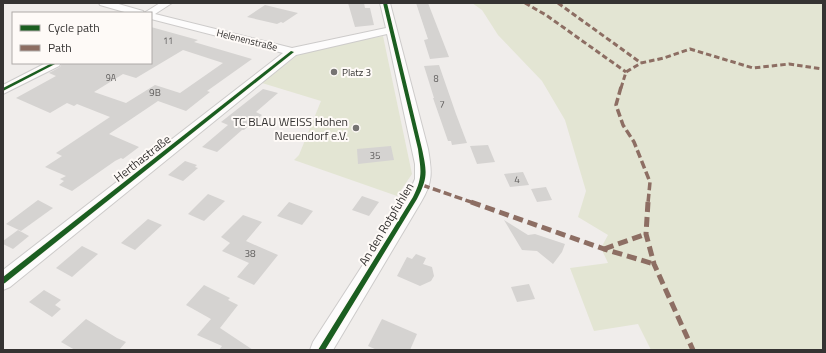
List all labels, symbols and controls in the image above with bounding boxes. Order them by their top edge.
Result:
legend [12,12,152,64]
text: Cycle path [48,18,100,37]
street label: Helenenstraße [215,25,279,55]
house number: 11 [163,34,173,47]
text: Path [48,38,72,57]
place label: Platz 3 [342,65,371,80]
marker: Platz 3 [329,67,339,77]
house number: 9A [106,71,117,84]
house number: 8 [433,72,439,85]
house number: 9B [149,85,161,100]
house number: 7 [439,97,445,112]
place label: TC BLAU WEISS Hohen Neuendorf e.V. [233,112,348,145]
marker: TC BLAU WEISS Hohen Neuendorf e.V. [351,123,361,133]
street label: Herthastraße [109,130,175,186]
house number: 35 [369,148,381,163]
house number: 4 [514,172,520,187]
street label: An den Rotpfuhlen [354,179,418,269]
house number: 38 [244,246,256,261]

